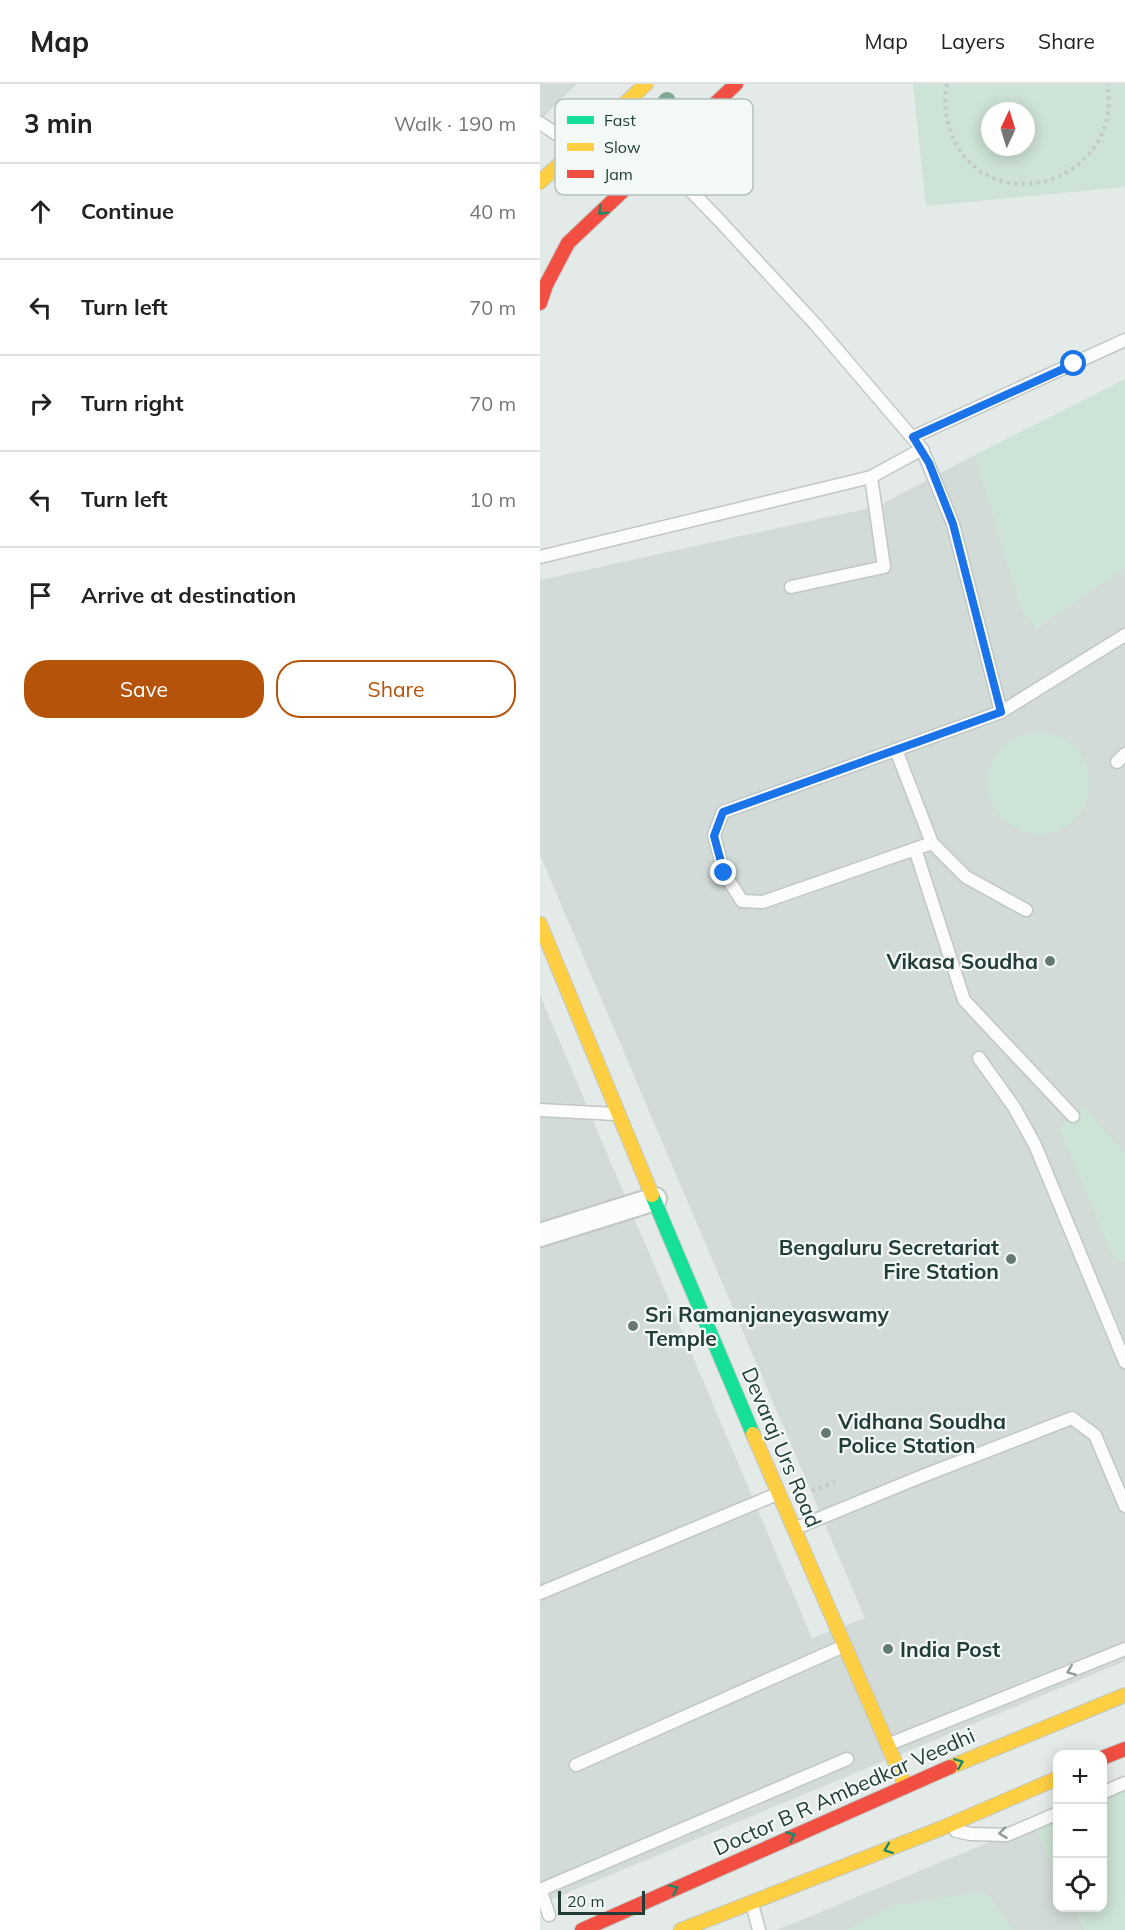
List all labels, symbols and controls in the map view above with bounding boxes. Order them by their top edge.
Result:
text: Map [30,24,89,59]
text: Map [865,28,908,54]
text: Layers [941,28,1005,54]
text: Share [1038,28,1095,54]
legend [555,99,753,195]
north arrow [981,102,1035,156]
text: 3 min [24,107,93,140]
text: Fast [604,110,636,130]
text: Walk · 190 m [394,111,516,136]
text: Slow [604,137,641,157]
text: Jam [604,164,633,184]
icon: ahead [24,195,57,228]
text: Continue [81,197,174,225]
text: 40 m [469,199,516,224]
one-way arrow [598,204,609,215]
icon: left [24,291,57,324]
text: Turn left [81,293,168,321]
text: 70 m [469,295,516,320]
route start [1060,350,1086,376]
icon: right [24,387,57,420]
text: Turn right [81,389,184,417]
text: 70 m [469,391,516,416]
icon: left [24,483,57,516]
text: Turn left [81,485,168,513]
text: 10 m [469,487,516,512]
icon: arrive [24,579,57,612]
text: Arrive at destination [81,581,296,609]
button: Save [24,660,264,718]
button: Share [276,660,516,718]
route end [710,859,736,885]
place label: Vikasa Soudha [885,948,1038,974]
marker: Vikasa Soudha [1043,954,1057,968]
place label: Bengaluru Secretariat Fire Station [779,1234,999,1284]
marker: Bengaluru Secretariat Fire Station [1004,1252,1018,1266]
place label: Sri Ramanjaneyaswamy Temple [645,1301,889,1351]
marker: Sri Ramanjaneyaswamy Temple [626,1319,640,1333]
street label: Devaraj Urs Road [737,1363,827,1531]
place label: Vidhana Soudha Police Station [837,1408,1006,1458]
marker: Vidhana Soudha Police Station [819,1426,833,1440]
place label: India Post [900,1636,1000,1662]
marker: India Post [881,1642,895,1656]
one-way arrow [1066,1664,1077,1676]
street label: Doctor B R Ambedkar Veedhi [709,1722,979,1860]
map controls [1053,1750,1107,1912]
button: + [1053,1750,1107,1804]
one-way arrow [952,1758,963,1770]
button: − [1053,1804,1107,1858]
one-way arrow [999,1827,1008,1839]
one-way arrow [784,1832,795,1844]
one-way arrow [883,1842,894,1855]
button: locate [1053,1858,1107,1912]
one-way arrow [667,1884,678,1896]
scale bar [558,1888,645,1916]
text: 20 m [567,1891,604,1911]

